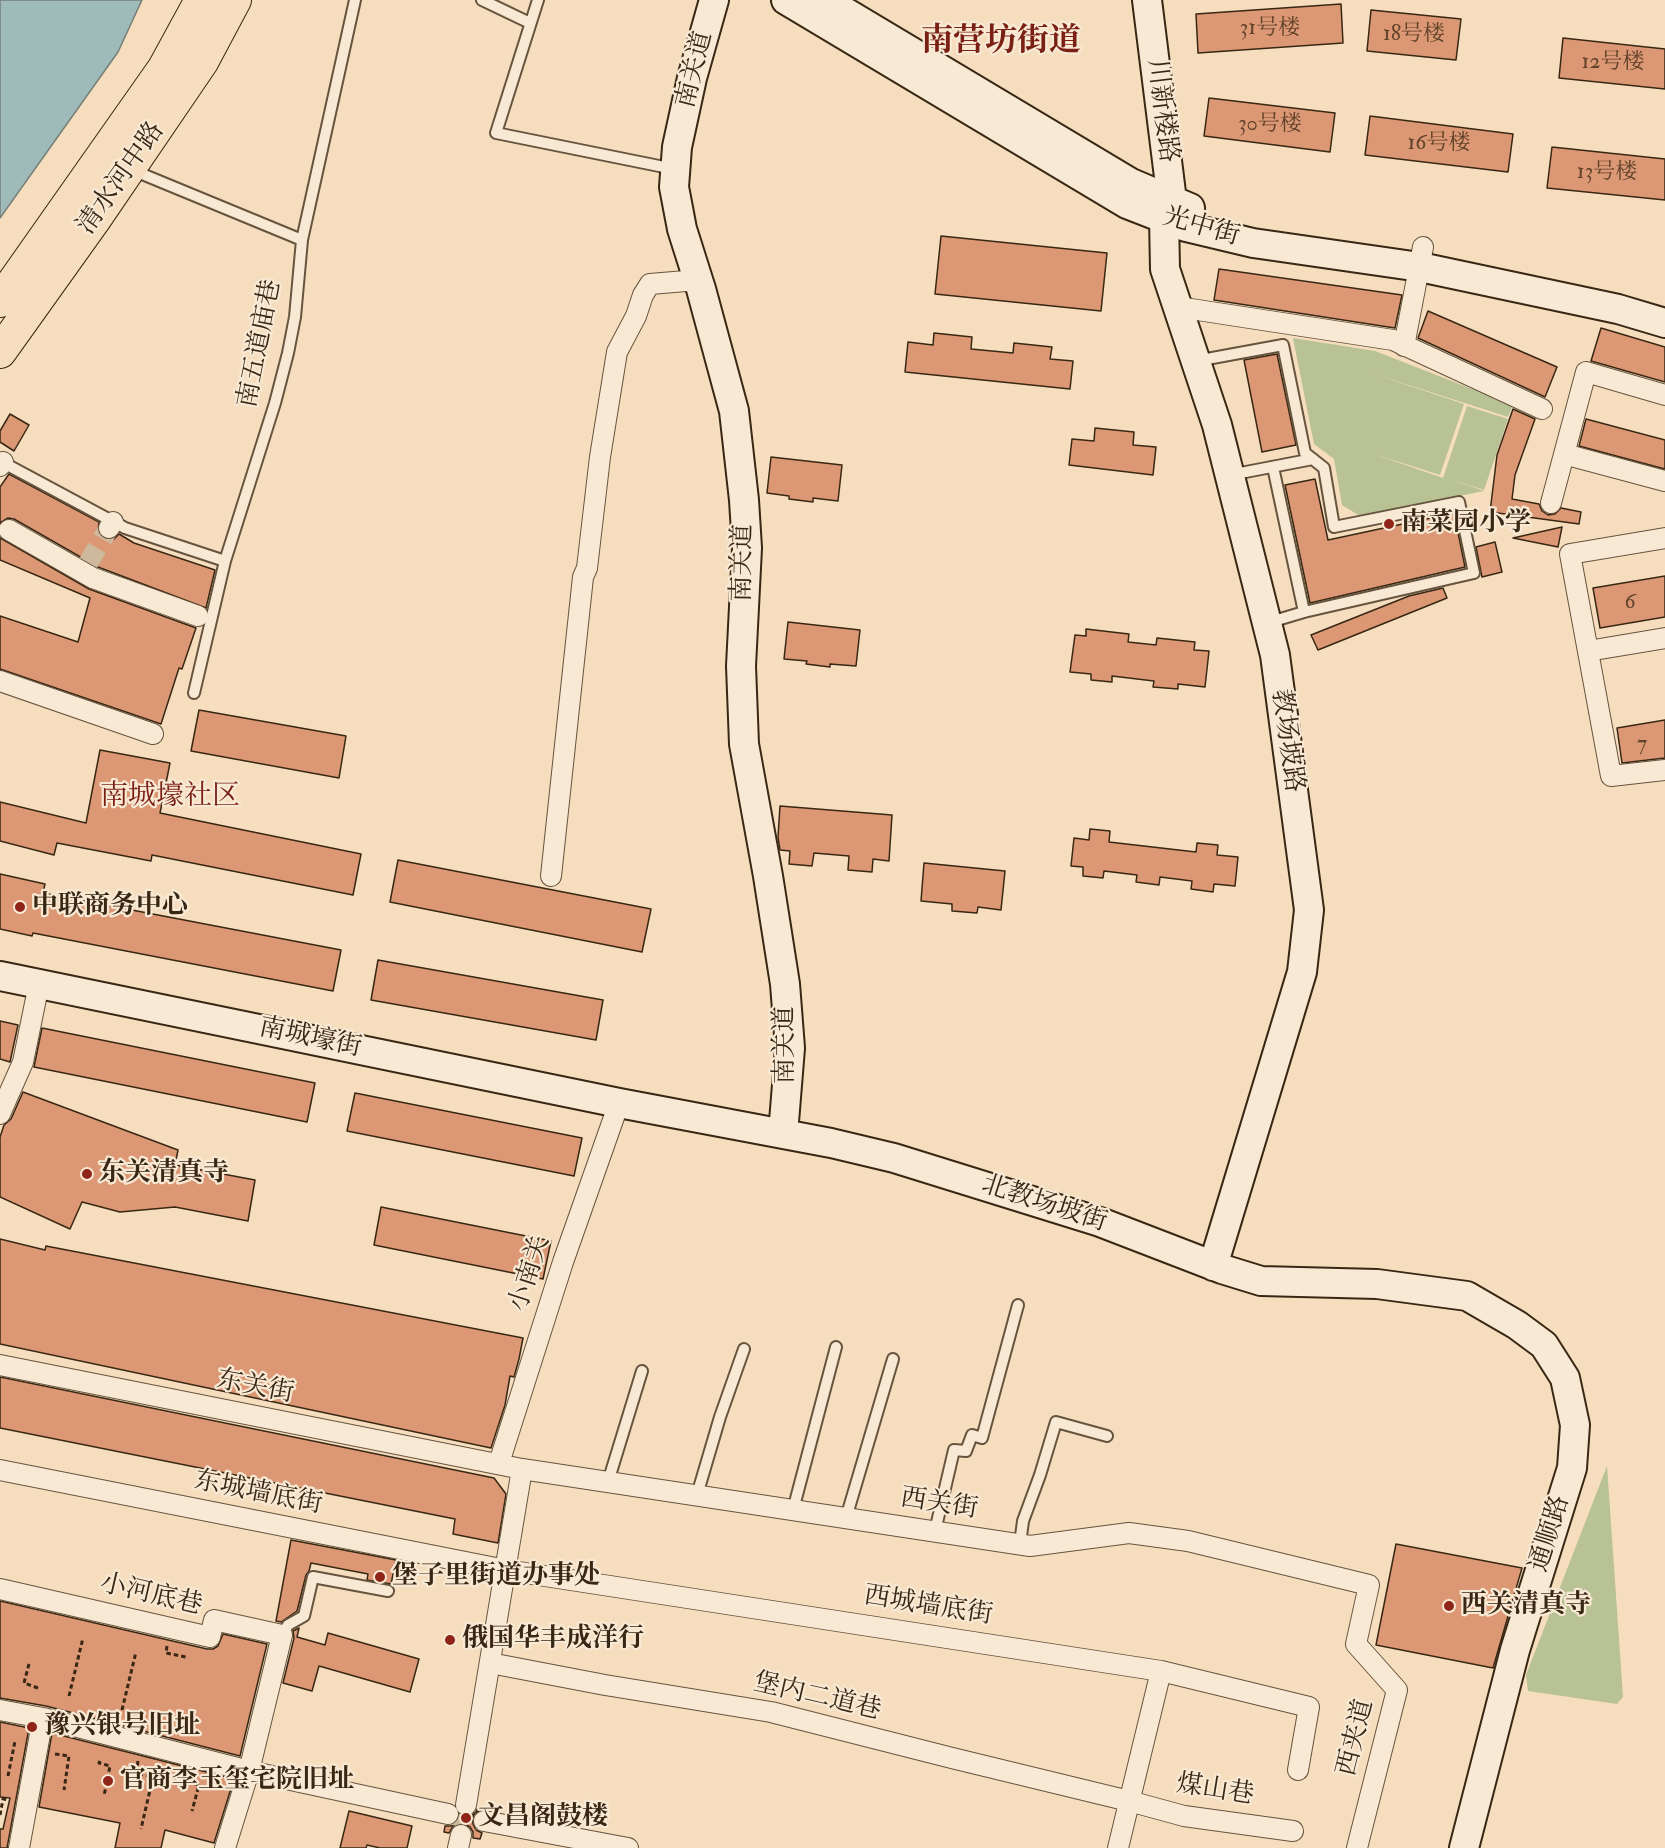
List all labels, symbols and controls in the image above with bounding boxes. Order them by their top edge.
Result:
house number: 31号楼 [1240,16,1300,42]
house number: 18号楼 [1383,22,1445,48]
district label: 南营坊街道 [921,24,1081,62]
street label: 南关道 [671,28,721,112]
house number: 12号楼 [1581,50,1645,76]
street label: 川新楼路 [1139,57,1183,165]
house number: 30号楼 [1238,112,1302,138]
street label: 清水河中路 [72,117,172,241]
house number: 16号楼 [1408,131,1470,157]
house number: 13号楼 [1577,160,1637,186]
street label: 光中街 [1159,202,1243,254]
street label: 南五道庙巷 [233,277,289,411]
place label: 南菜园小学 [1401,508,1531,540]
marker: 南菜园小学 [1382,517,1396,531]
street label: 南关道 [728,524,760,602]
house number: 6 [1624,590,1636,616]
street label: 教场坡路 [1263,687,1309,795]
house number: 7 [1637,732,1647,758]
district label: 南城壕社区 [100,781,240,815]
place label: 中联商务中心 [32,891,188,923]
marker: 中联商务中心 [13,900,27,914]
street label: 南关道 [770,1006,802,1084]
street label: 南城壕街 [256,1013,364,1065]
place label: 东关清真寺 [99,1158,229,1190]
marker: 东关清真寺 [80,1167,94,1181]
street label: 北教场坡街 [977,1170,1111,1240]
street label: 小南关 [504,1232,558,1316]
street label: 东关街 [214,1365,296,1411]
street label: 东城墙底街 [191,1466,325,1522]
street label: 西关街 [898,1483,980,1527]
street label: 通顺路 [1525,1492,1577,1576]
place label: 堡子里街道办事处 [392,1561,600,1593]
street label: 小河底巷 [97,1569,205,1623]
marker: 堡子里街道办事处 [373,1570,387,1584]
street label: 西城墙底街 [861,1581,995,1633]
place label: 西关清真寺 [1461,1590,1591,1622]
marker: 西关清真寺 [1442,1599,1456,1613]
place label: 俄国华丰成洋行 [462,1624,644,1656]
marker: 俄国华丰成洋行 [443,1633,457,1647]
street label: 堡内二道巷 [750,1668,884,1728]
street label: 西夹道 [1332,1696,1382,1780]
place label: 豫兴银号旧址 [44,1711,200,1743]
marker: 豫兴银号旧址 [25,1720,39,1734]
place label: 官商李玉玺宅院旧址 [120,1765,354,1797]
street label: 煤山巷 [1174,1769,1256,1813]
marker: 官商李玉玺宅院旧址 [101,1774,115,1788]
place label: 文昌阁鼓楼 [478,1802,608,1834]
marker: 文昌阁鼓楼 [459,1811,473,1825]

